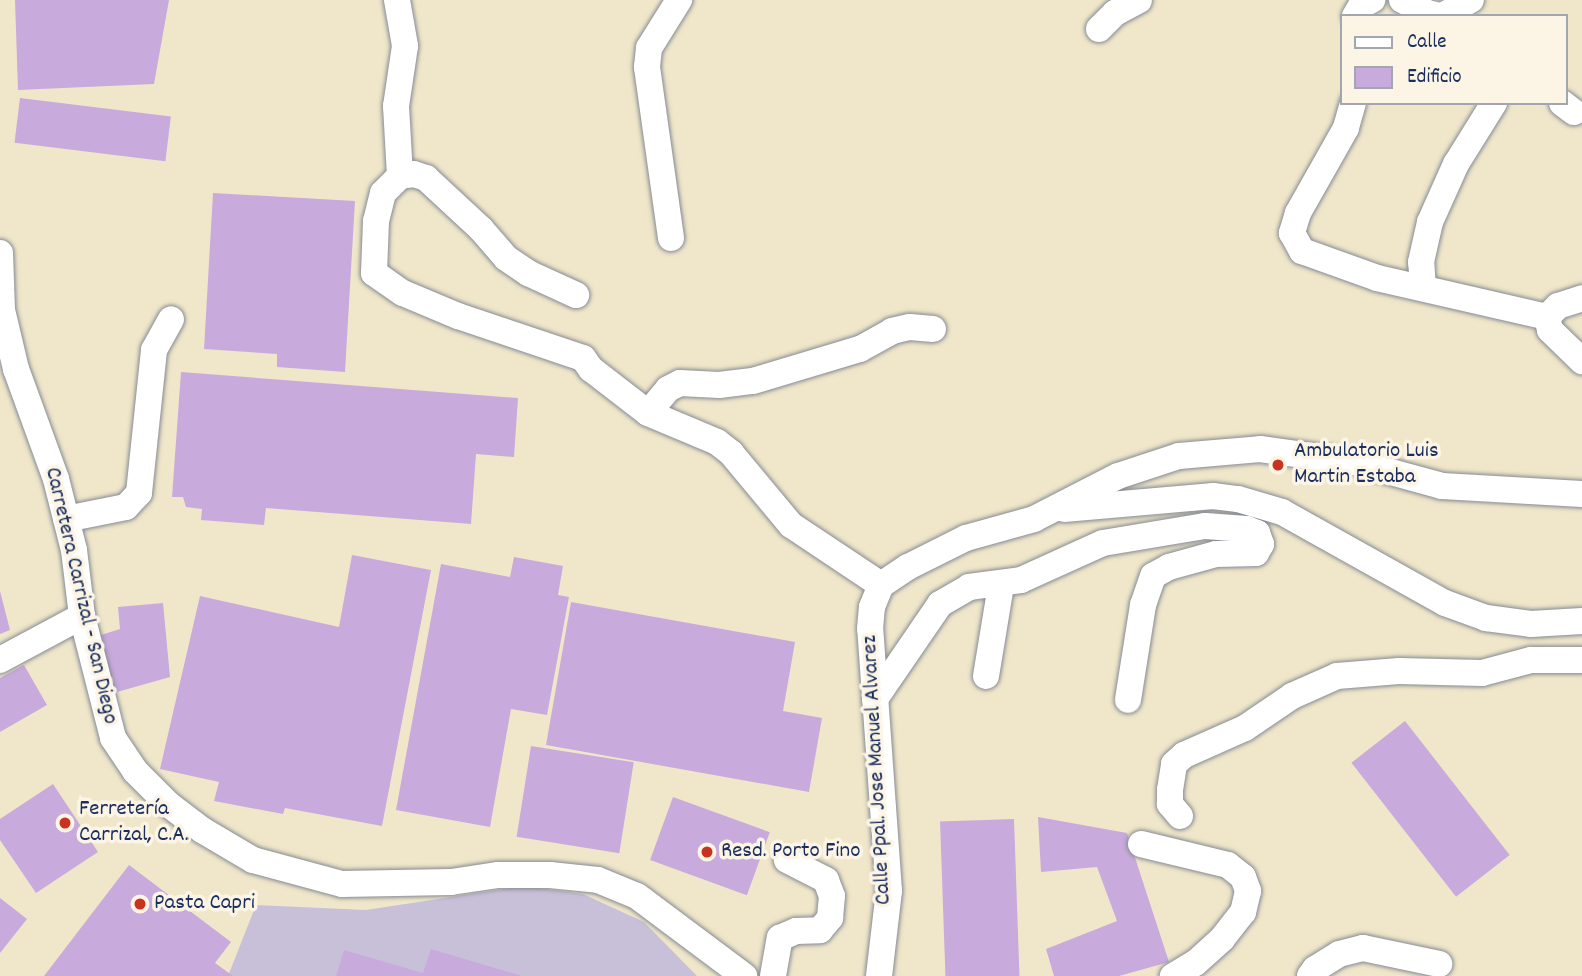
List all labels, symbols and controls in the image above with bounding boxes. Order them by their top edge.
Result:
legend [1340,14,1568,105]
text: Calle [1407,28,1446,58]
text: Edificio [1407,63,1462,93]
place label: Ambulatorio Luis Martin Estaba [1294,438,1439,492]
marker: Ambulatorio Luis Martin Estaba [1268,455,1288,475]
street label: Carretera Carrizal - San Diego [37,465,123,727]
street label: Calle Ppal. Jose Manuel Alvarez [857,634,899,906]
place label: Ferretería Carrizal, C.A. [79,796,189,850]
marker: Ferretería Carrizal, C.A. [57,815,73,831]
place label: Resd. Porto Fino [721,838,860,866]
marker: Resd. Porto Fino [699,844,715,860]
place label: Pasta Capri [154,890,255,918]
marker: Pasta Capri [132,896,148,912]

